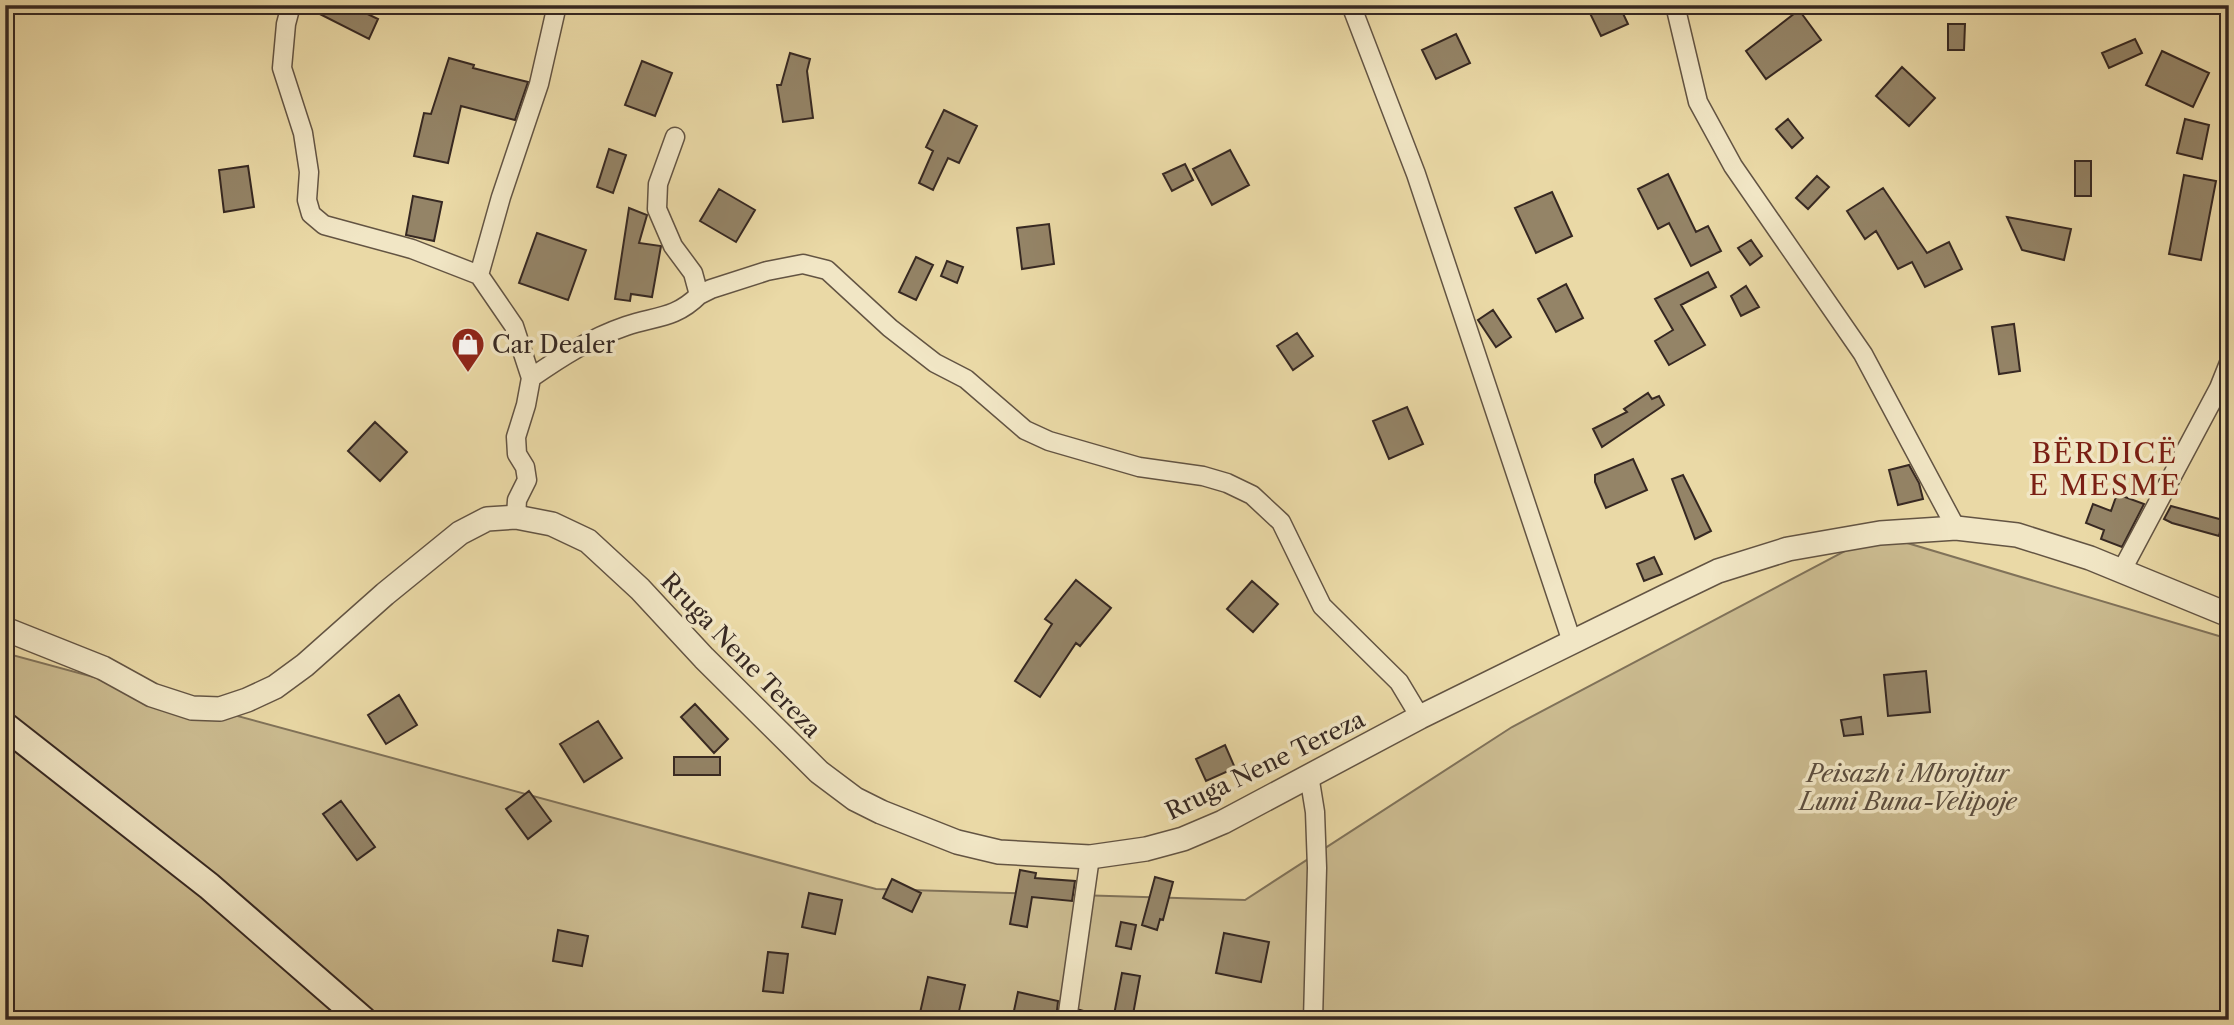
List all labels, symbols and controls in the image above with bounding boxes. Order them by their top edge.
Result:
shop icon: Car Dealer [449,325,487,374]
place label: Car Dealer [492,330,615,359]
district label: BËRDICË E MESME [2029,436,2181,502]
street label: Rruga Nene Tereza [655,566,827,744]
street label: Rruga Nene Tereza [1161,704,1370,826]
park label: Peisazh i Mbrojtur Lumi Buna-Velipoje [1797,759,2018,816]

